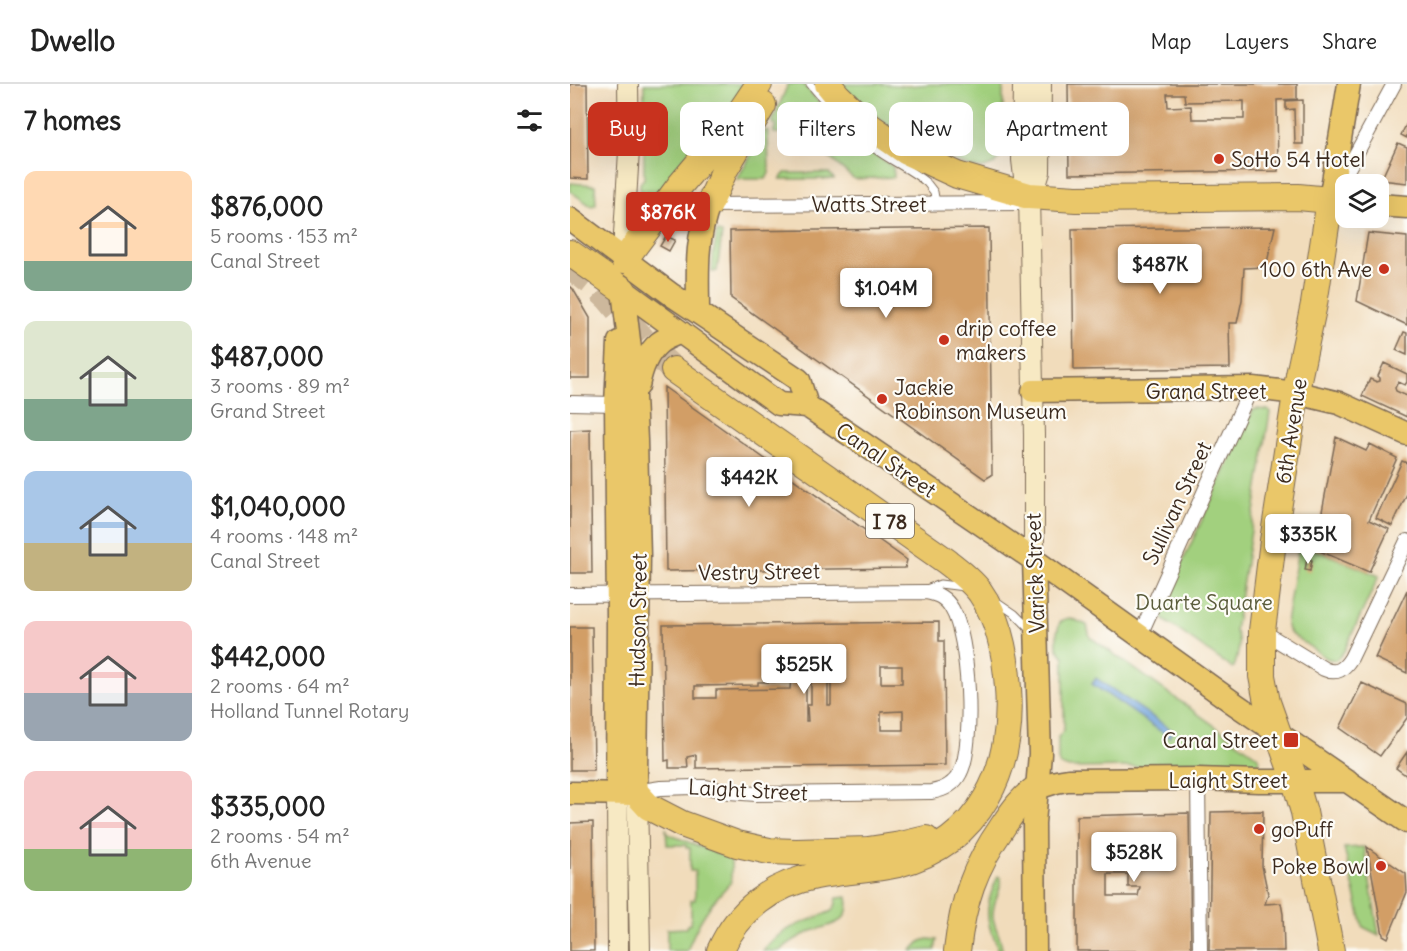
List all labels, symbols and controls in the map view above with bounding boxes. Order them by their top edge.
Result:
text: Dwello [30,23,115,59]
text: Map [1151,28,1191,55]
text: Layers [1224,28,1289,55]
text: Share [1322,28,1377,55]
chip: Buy [588,102,668,156]
chip: Rent [680,102,765,156]
chip: Filters [777,102,877,156]
chip: New [889,102,973,156]
chip: Apartment [985,102,1129,156]
text: 7 homes [24,104,121,137]
icon: filters [513,104,546,137]
place label: SoHo 54 Hotel [1231,146,1365,173]
marker: SoHo 54 Hotel [1212,152,1226,166]
map controls [1335,174,1389,228]
button: layers [1335,174,1389,228]
text: $876,000 [210,190,324,223]
street label: Watts Street [811,191,927,218]
pin: $876K [626,192,710,243]
icon: home [72,195,144,267]
text: $876K [640,199,696,224]
text: 5 rooms · 153 m² [210,223,358,248]
pin: $487K [1118,244,1202,295]
text: Canal Street [210,248,320,273]
text: $487K [1132,251,1188,276]
place label: 100 6th Ave [1260,256,1372,283]
marker: 100 6th Ave [1377,262,1391,276]
pin: $1.04M [837,268,935,319]
text: $1.04M [854,275,918,300]
place label: drip coffee makers [956,315,1057,366]
marker: drip coffee makers [937,333,951,347]
text: $487,000 [210,340,324,373]
icon: home [72,345,144,417]
text: 3 rooms · 89 m² [210,373,350,398]
place label: Jackie Robinson Museum [894,374,1067,425]
street label: 6th Avenue [1269,376,1313,486]
street label: Grand Street [1145,378,1267,405]
marker: Jackie Robinson Museum [875,392,889,406]
text: Grand Street [210,398,325,423]
street label: Canal Street [831,417,941,503]
street label: Sullivan Street [1137,437,1217,569]
pin: $442K [707,457,791,508]
text: $442K [720,464,778,489]
text: $1,040,000 [210,490,346,523]
icon: home [72,495,144,567]
road number: I 78 [866,504,914,538]
street label: Varick Street [1019,513,1051,633]
pin: $335K [1266,514,1350,565]
text: $335K [1279,521,1337,546]
text: 4 rooms · 148 m² [210,523,358,548]
text: Canal Street [210,548,320,573]
street label: Hudson Street [623,553,653,687]
street label: Vestry Street [698,557,820,587]
park label: Duarte Square [1135,589,1273,616]
text: $442,000 [210,640,326,673]
pin: $525K [762,644,846,695]
icon: home [72,645,144,717]
text: $525K [775,651,833,676]
text: 2 rooms · 64 m² [210,673,350,698]
text: Holland Tunnel Rotary [210,698,409,723]
place label: Canal Street [1162,727,1278,754]
marker: Canal Street [1282,731,1300,749]
street label: Laight Street [1168,767,1288,794]
street label: Laight Street [688,773,808,807]
text: $335,000 [210,790,326,823]
icon: home [72,795,144,867]
place label: goPuff [1271,816,1334,843]
marker: goPuff [1252,822,1266,836]
text: 2 rooms · 54 m² [210,823,350,848]
pin: $528K [1092,832,1176,883]
text: $528K [1105,839,1163,864]
text: 6th Avenue [210,848,312,873]
place label: Poke Bowl [1271,853,1369,880]
marker: Poke Bowl [1374,859,1388,873]

